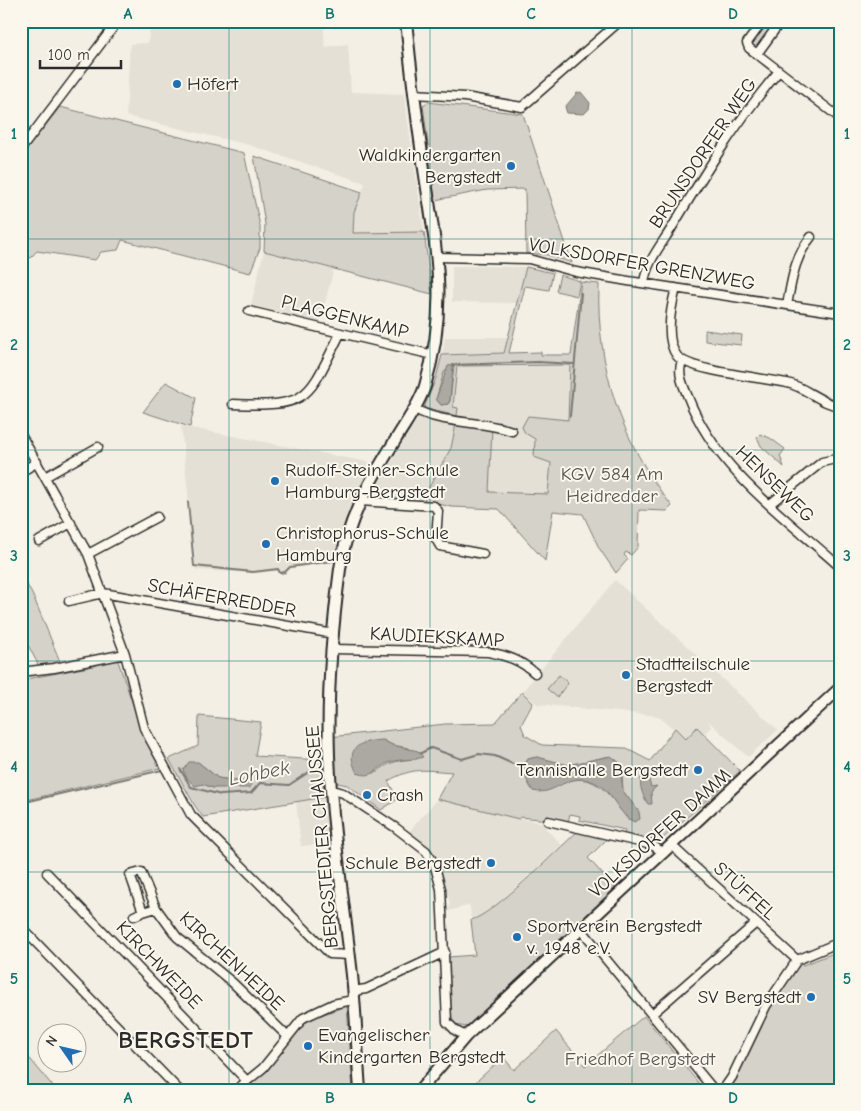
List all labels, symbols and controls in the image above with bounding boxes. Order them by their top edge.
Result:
text: A [124,5,133,23]
text: B [325,5,335,23]
text: C [526,5,536,23]
text: D [728,5,738,23]
scale bar [40,38,121,70]
text: 100 m [48,46,90,64]
place label: Höfert [187,73,239,95]
street label: BRUNSDORFER WEG [645,74,761,232]
marker: Höfert [171,78,183,90]
text: 1 [11,125,17,143]
text: 1 [844,125,850,143]
place label: Waldkindergarten Bergstedt [359,144,502,188]
marker: Waldkindergarten Bergstedt [505,160,517,172]
street label: VOLKSDORFER GRENZWEG [527,233,757,295]
street label: PLAGGENKAMP [279,291,411,344]
text: 2 [10,336,18,354]
text: 2 [843,336,851,354]
street label: HENSEWEG [731,441,819,527]
place label: Rudolf-Steiner-Schule Hamburg-Bergstedt [285,459,459,503]
park label: KGV 584 Am Heidredder [561,463,663,507]
marker: Rudolf-Steiner-Schule Hamburg-Bergstedt [269,475,281,487]
place label: Christophorus-Schule Hamburg [276,522,449,566]
marker: Christophorus-Schule Hamburg [260,538,272,550]
text: 3 [10,547,18,565]
text: 3 [843,547,851,565]
street label: SCHÄFERREDDER [146,574,298,622]
street label: KAUDIEKSKAMP [369,622,505,652]
place label: Stadtteilschule Bergstedt [636,653,750,697]
marker: Stadtteilschule Bergstedt [620,669,632,681]
street label: BERGSTEDTER CHAUSSEE [301,725,343,949]
water label: Lohbek [227,756,292,790]
text: 4 [10,758,18,776]
text: 4 [843,758,851,776]
place label: Tennishalle Bergstedt [517,759,689,781]
street label: VOLKSDORFER DAMM [585,764,735,902]
marker: Tennishalle Bergstedt [692,764,704,776]
place label: Crash [377,784,424,806]
marker: Crash [361,789,373,801]
place label: Schule Bergstedt [345,852,482,874]
marker: Schule Bergstedt [485,857,497,869]
street label: STÜFFEL [709,857,781,925]
street label: KIRCHENHEIDE [175,907,289,1015]
place label: Sportverein Bergstedt v. 1948 e.V. [526,915,702,959]
street label: KIRCHWEIDE [112,916,206,1014]
marker: Sportverein Bergstedt v. 1948 e.V. [511,931,523,943]
text: 5 [10,970,18,988]
text: 5 [843,970,851,988]
place label: SV Bergstedt [698,986,802,1008]
marker: SV Bergstedt [805,991,817,1003]
north arrow [38,1024,88,1074]
place label: Evangelischer Kindergarten Bergstedt [318,1024,505,1068]
district label: BERGSTEDT [118,1026,254,1054]
text: N [42,1032,61,1050]
marker: Evangelischer Kindergarten Bergstedt [302,1040,314,1052]
park label: Friedhof Bergstedt [565,1048,716,1070]
text: A [124,1089,133,1107]
text: B [325,1089,335,1107]
text: C [526,1089,536,1107]
text: D [728,1089,738,1107]

